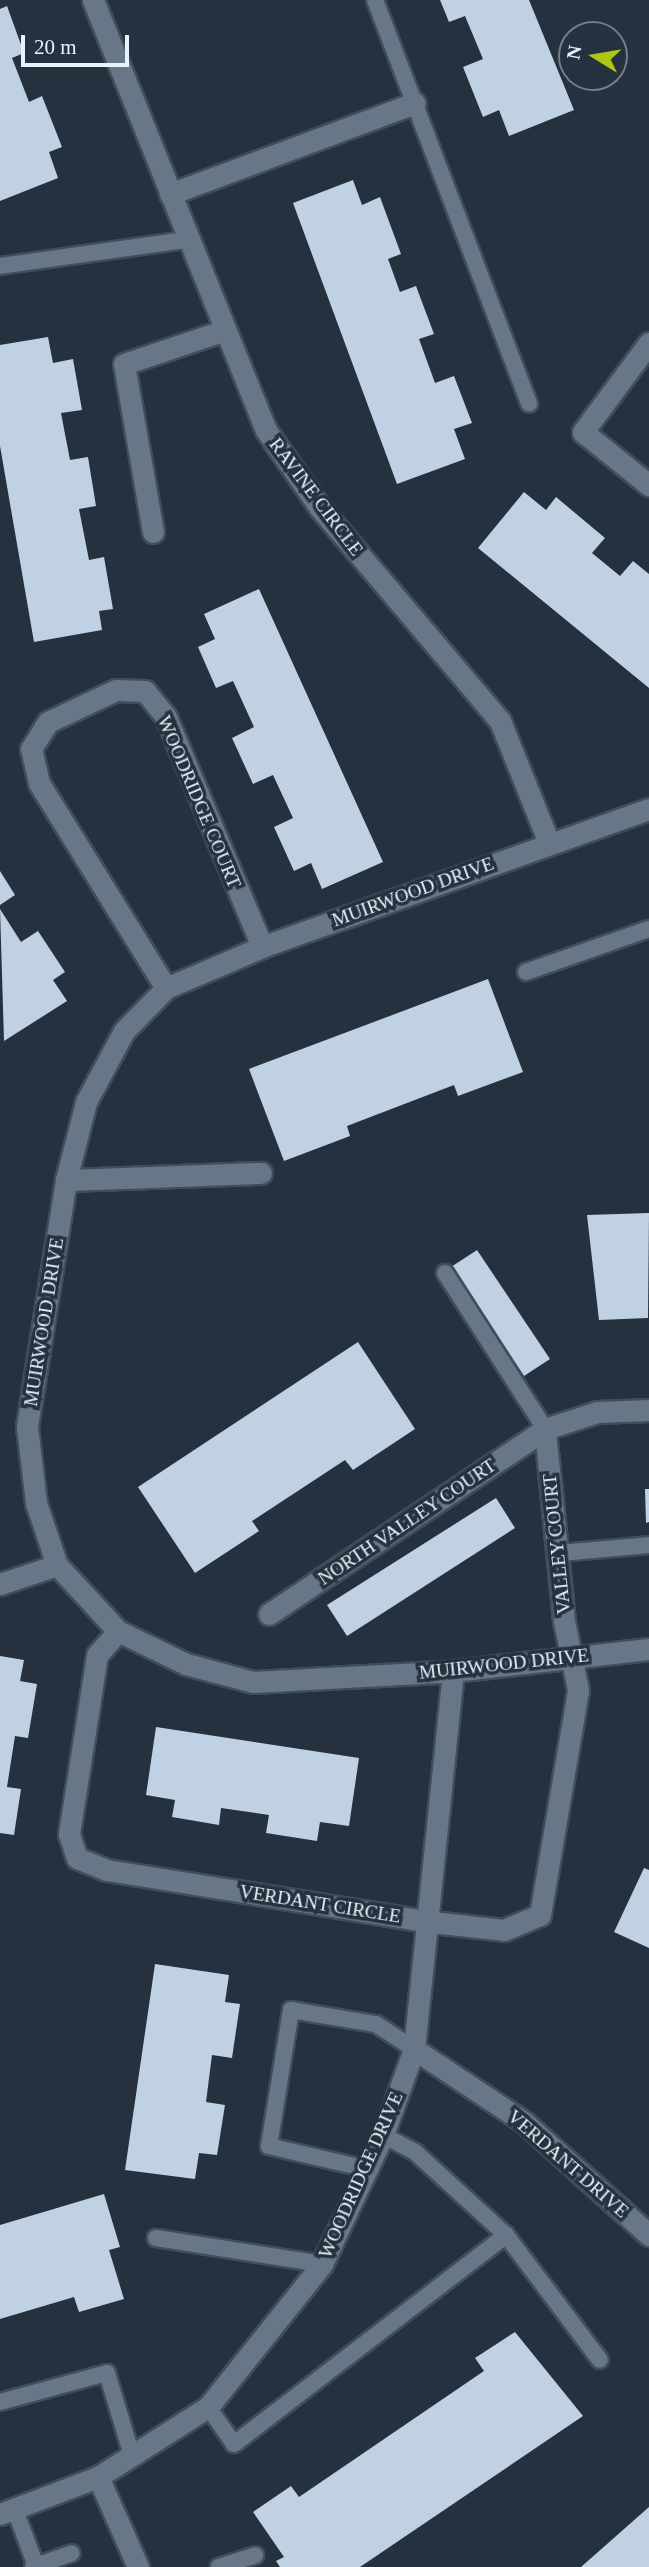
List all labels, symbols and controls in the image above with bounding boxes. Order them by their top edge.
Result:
scale bar [24,21,133,65]
north arrow [558,21,628,91]
text: 20 m [34,35,77,59]
text: N [562,44,585,61]
street label: RAVINE CIRCLE [264,434,368,560]
street label: WOODRIDGE COURT [152,712,246,892]
street label: MUIRWOOD DRIVE [329,852,497,932]
street label: MUIRWOOD DRIVE [19,1236,69,1408]
street label: NORTH VALLEY COURT [313,1454,501,1590]
street label: VALLEY COURT [538,1472,576,1616]
street label: MUIRWOOD DRIVE [418,1644,590,1684]
street label: VERDANT CIRCLE [238,1880,402,1928]
street label: WOODRIDGE DRIVE [314,2088,408,2262]
street label: VERDANT DRIVE [503,2105,633,2223]

